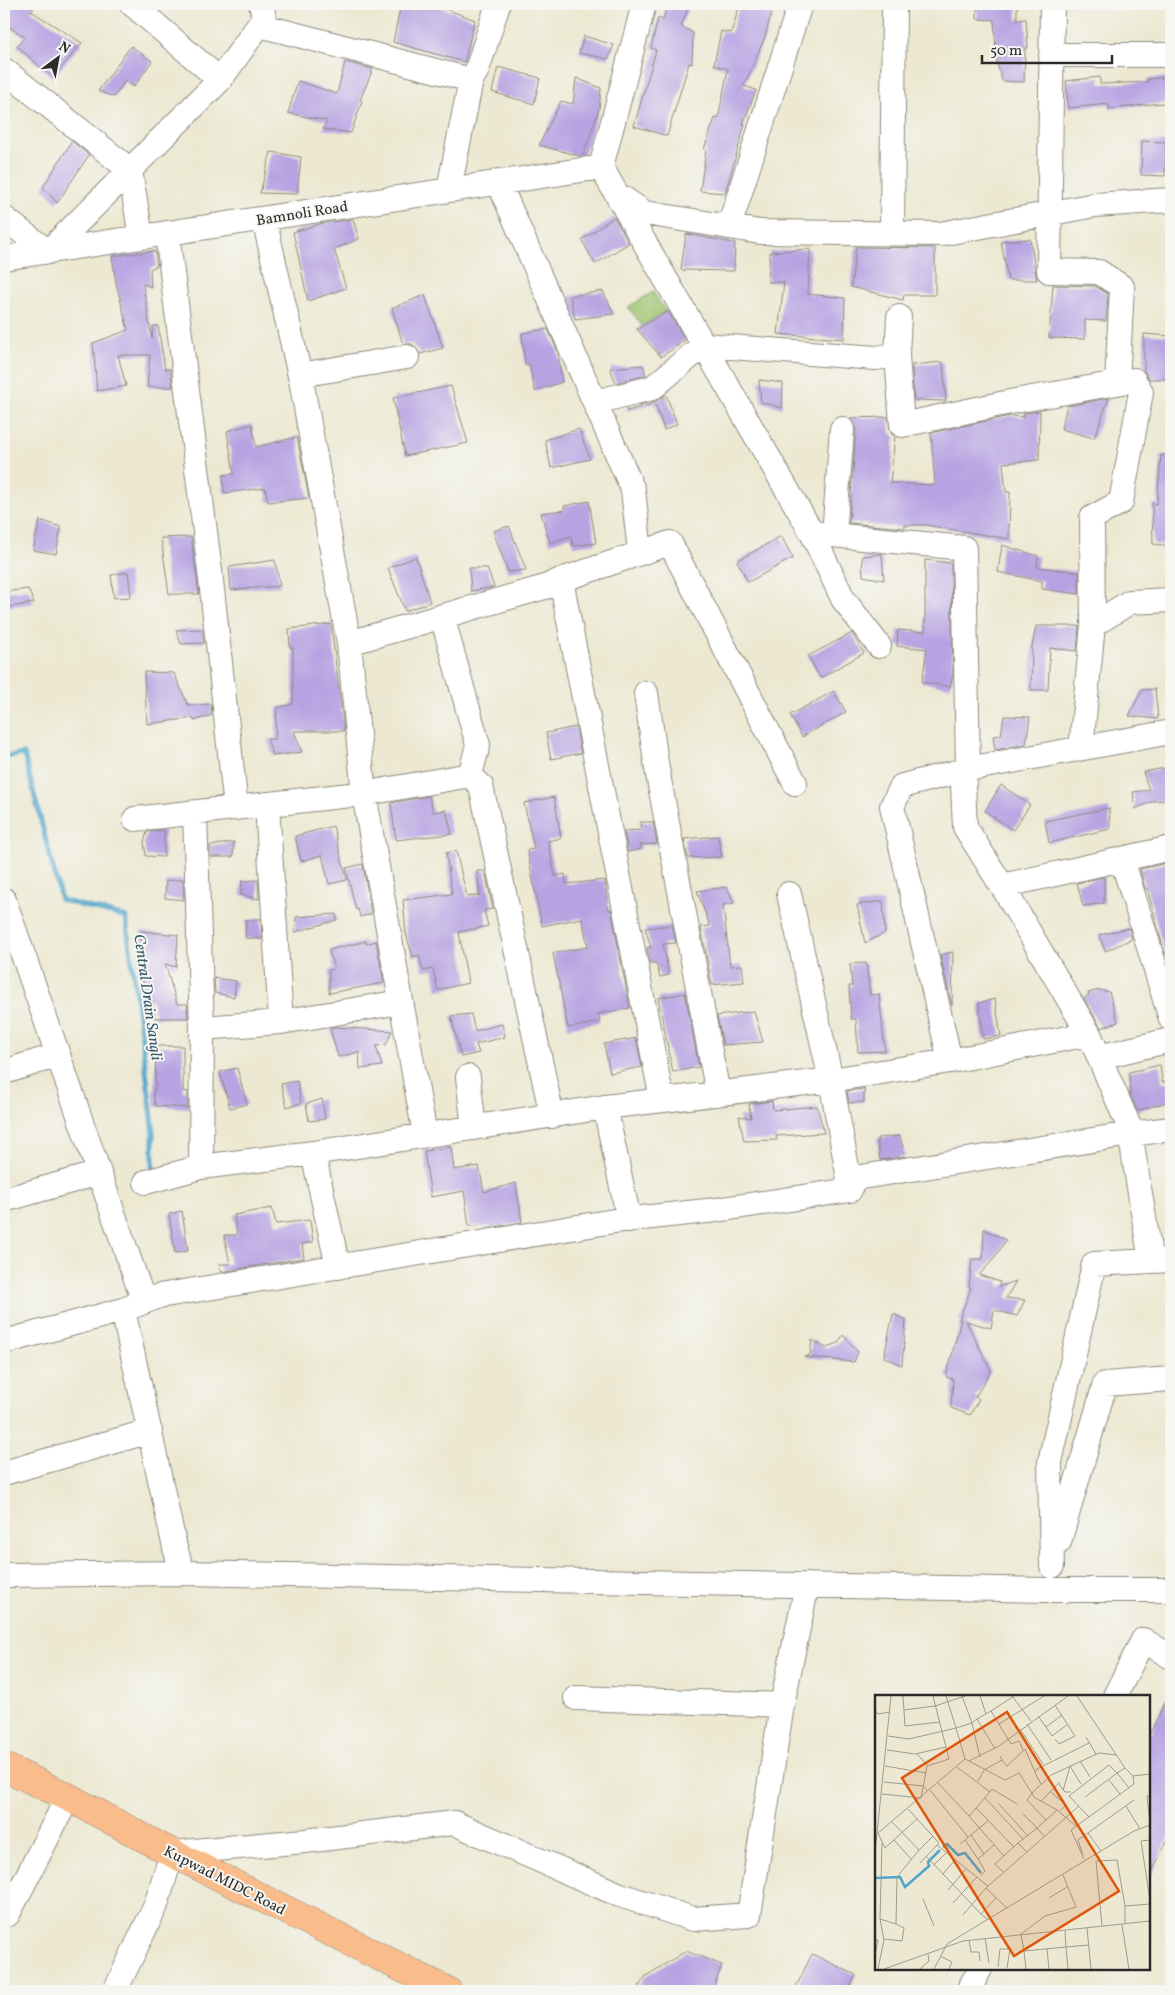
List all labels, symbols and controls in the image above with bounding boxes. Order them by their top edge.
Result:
north arrow [32,32,82,82]
scale bar [982,32,1112,64]
text: N [55,37,73,59]
text: 50 m [990,41,1022,62]
street label: Bamnoli Road [255,197,350,232]
water label: Central Drain Sangli [127,933,167,1063]
inset map [875,1695,1150,1970]
street label: Kupwad MIDC Road [160,1841,289,1921]

